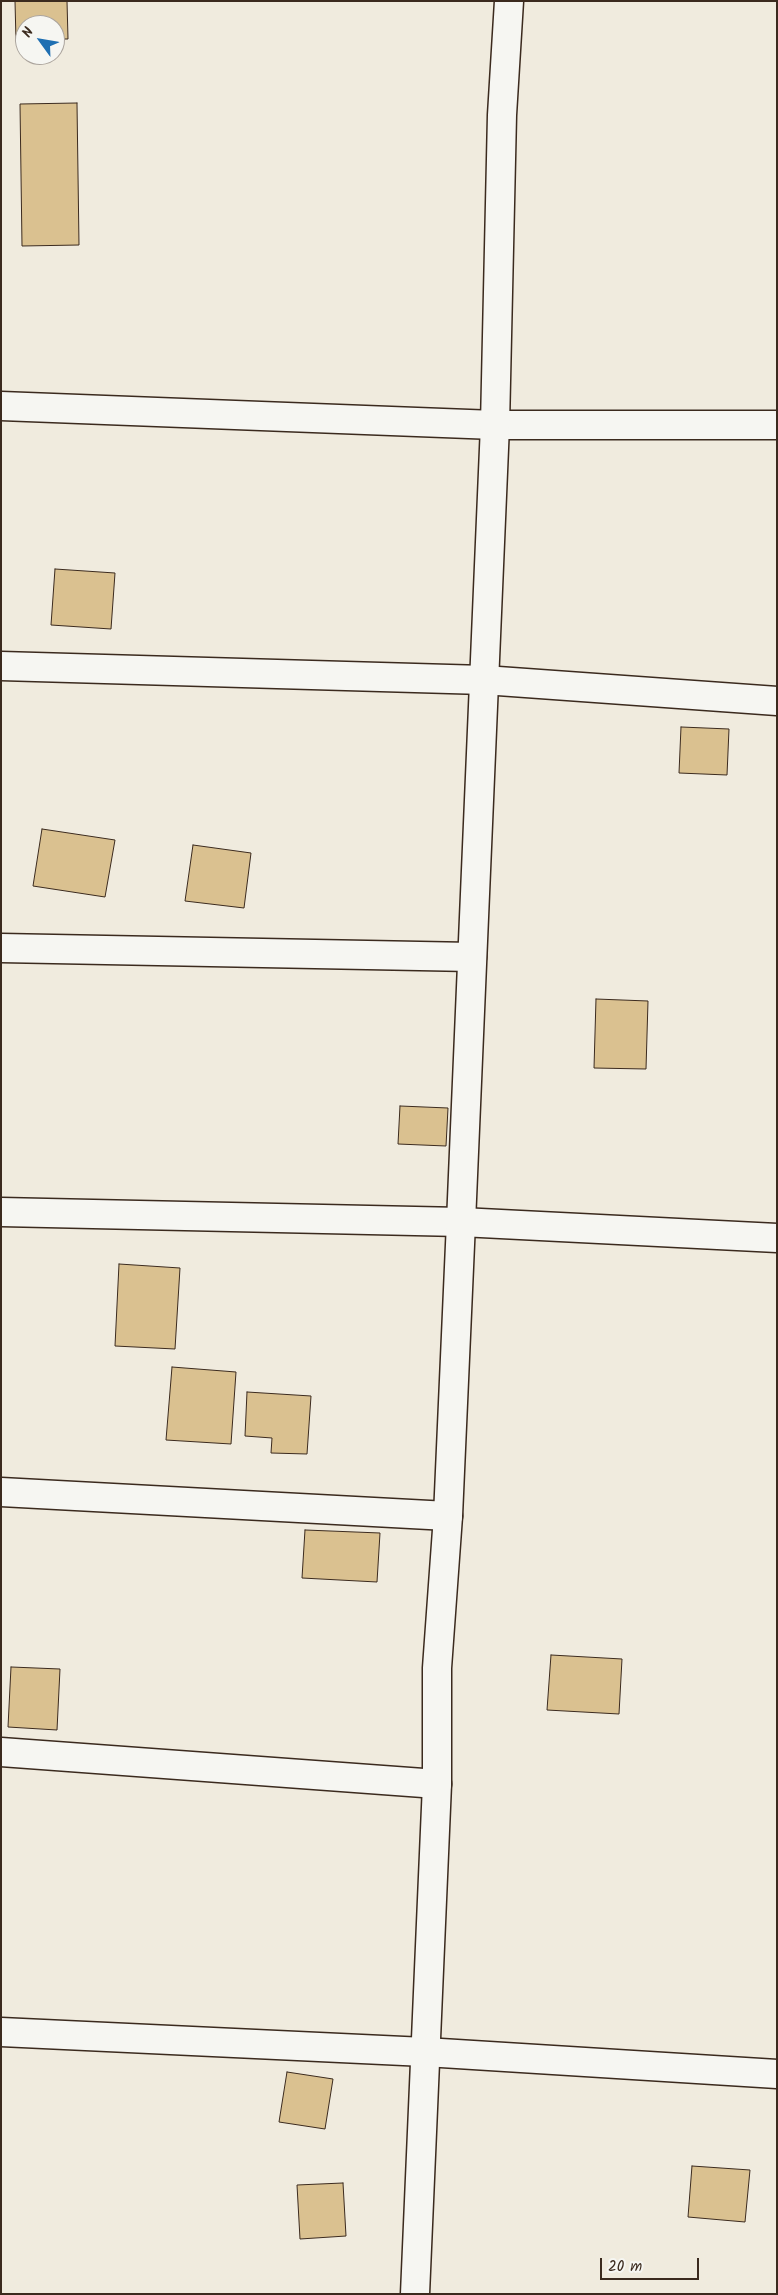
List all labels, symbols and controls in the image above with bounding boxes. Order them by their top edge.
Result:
north arrow [15,15,65,65]
text: N [16,23,40,42]
scale bar [603,2248,702,2280]
text: 20 m [608,2255,642,2279]

